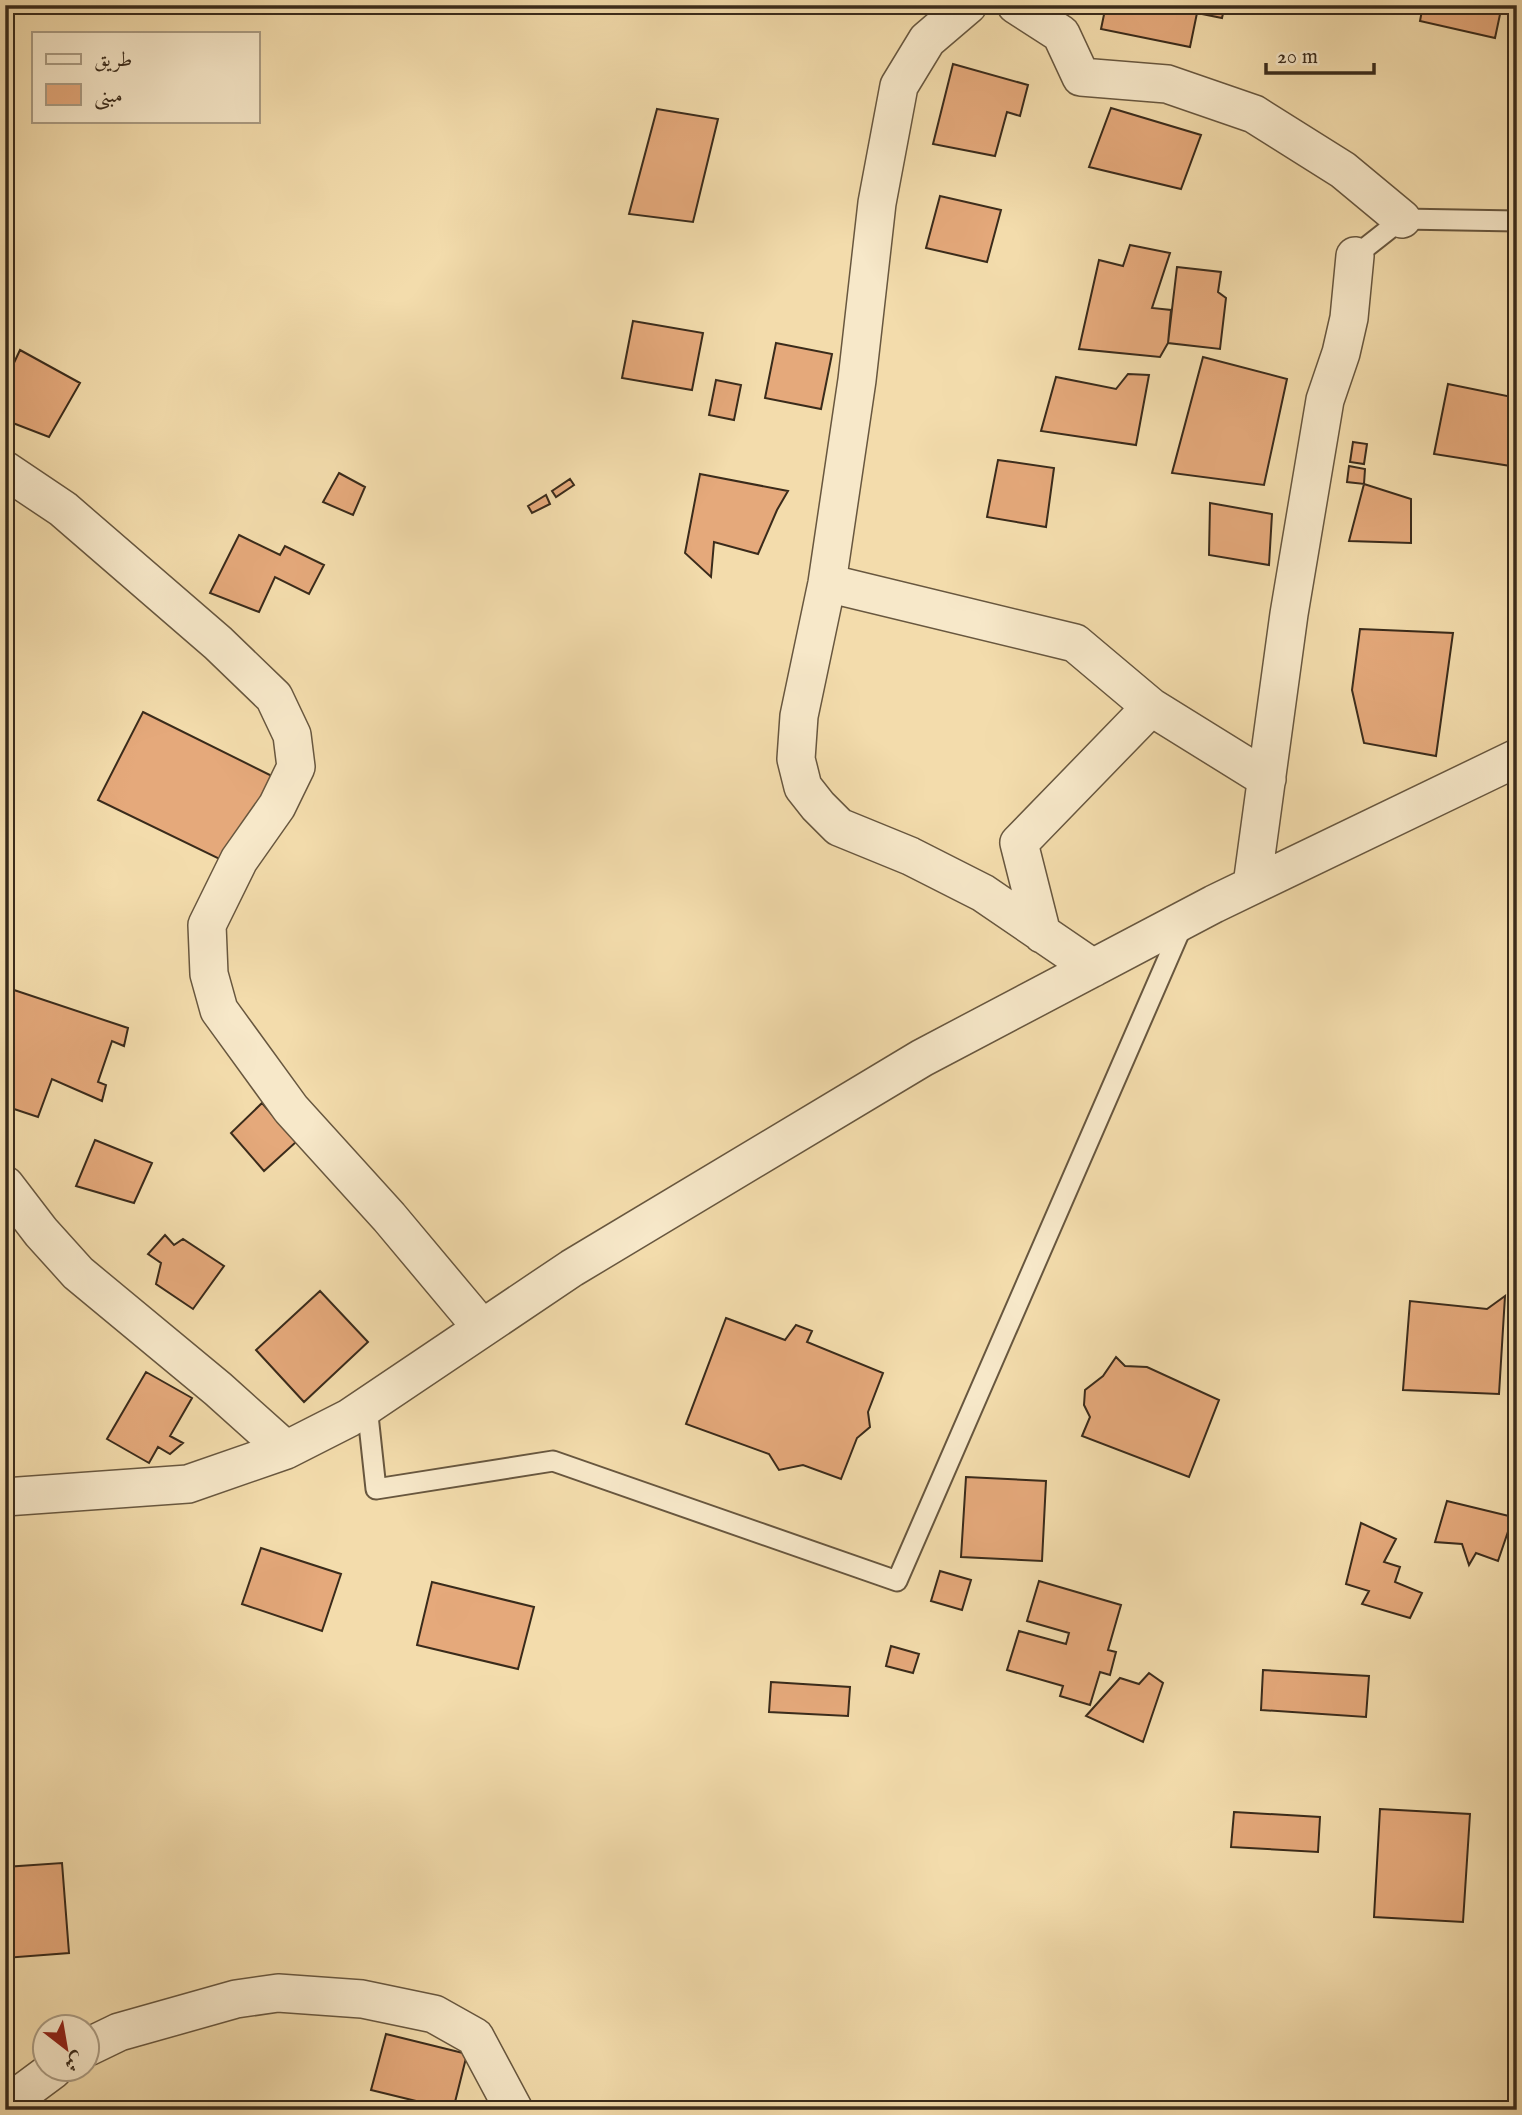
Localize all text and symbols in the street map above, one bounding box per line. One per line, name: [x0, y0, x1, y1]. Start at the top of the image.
legend: [32, 32, 259, 122]
scale bar: [1266, 32, 1375, 76]
text: 20 m: [1277, 44, 1318, 71]
text: طريق: [94, 47, 132, 74]
text: مبنى: [94, 83, 123, 110]
north arrow: [32, 2014, 102, 2084]
text: ش: [59, 2046, 88, 2076]

